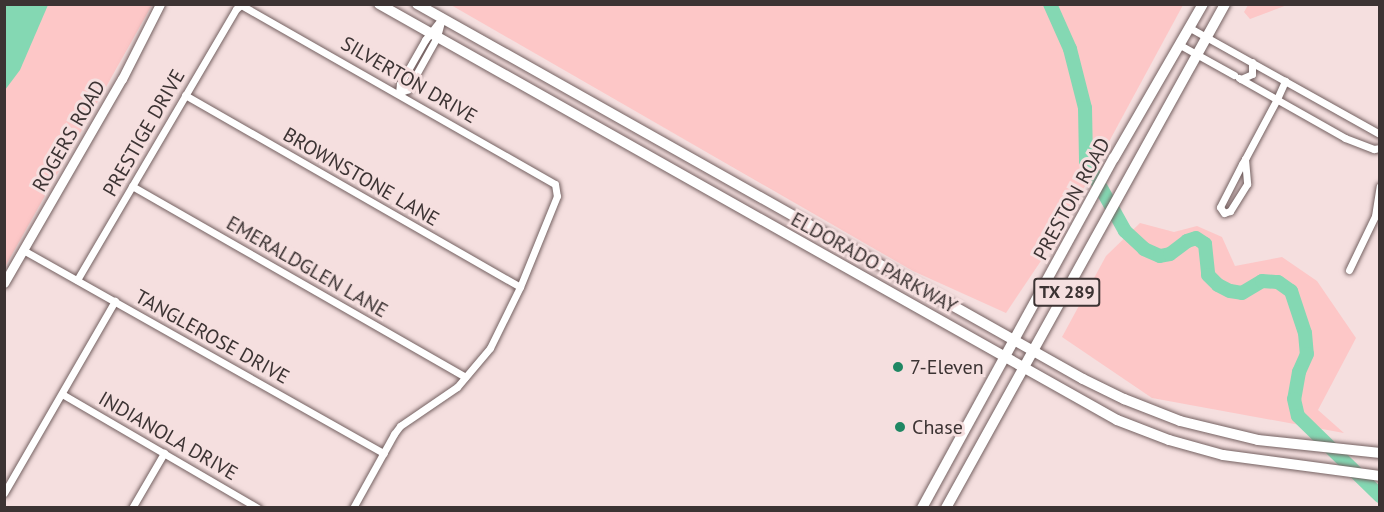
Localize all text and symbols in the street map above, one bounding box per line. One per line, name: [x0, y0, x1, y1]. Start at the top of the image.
street label: SILVERTON DRIVE: [337, 31, 481, 129]
street label: PRESTIGE DRIVE: [98, 65, 190, 201]
street label: ROGERS ROAD: [27, 76, 111, 196]
street label: BROWNSTONE LANE: [279, 123, 443, 231]
street label: PRESTON ROAD: [1029, 134, 1115, 264]
street label: ELDORADO PARKWAY: [787, 207, 961, 319]
street label: EMERALDGLEN LANE: [222, 211, 392, 323]
road number: TX 289: [1032, 277, 1102, 307]
street label: TANGLEROSE DRIVE: [131, 285, 293, 389]
place label: 7-Eleven: [910, 355, 984, 379]
marker: 7-Eleven: [891, 360, 905, 374]
street label: INDIANOLA DRIVE: [94, 386, 242, 486]
place label: Chase: [912, 415, 963, 439]
marker: Chase: [893, 420, 907, 434]

